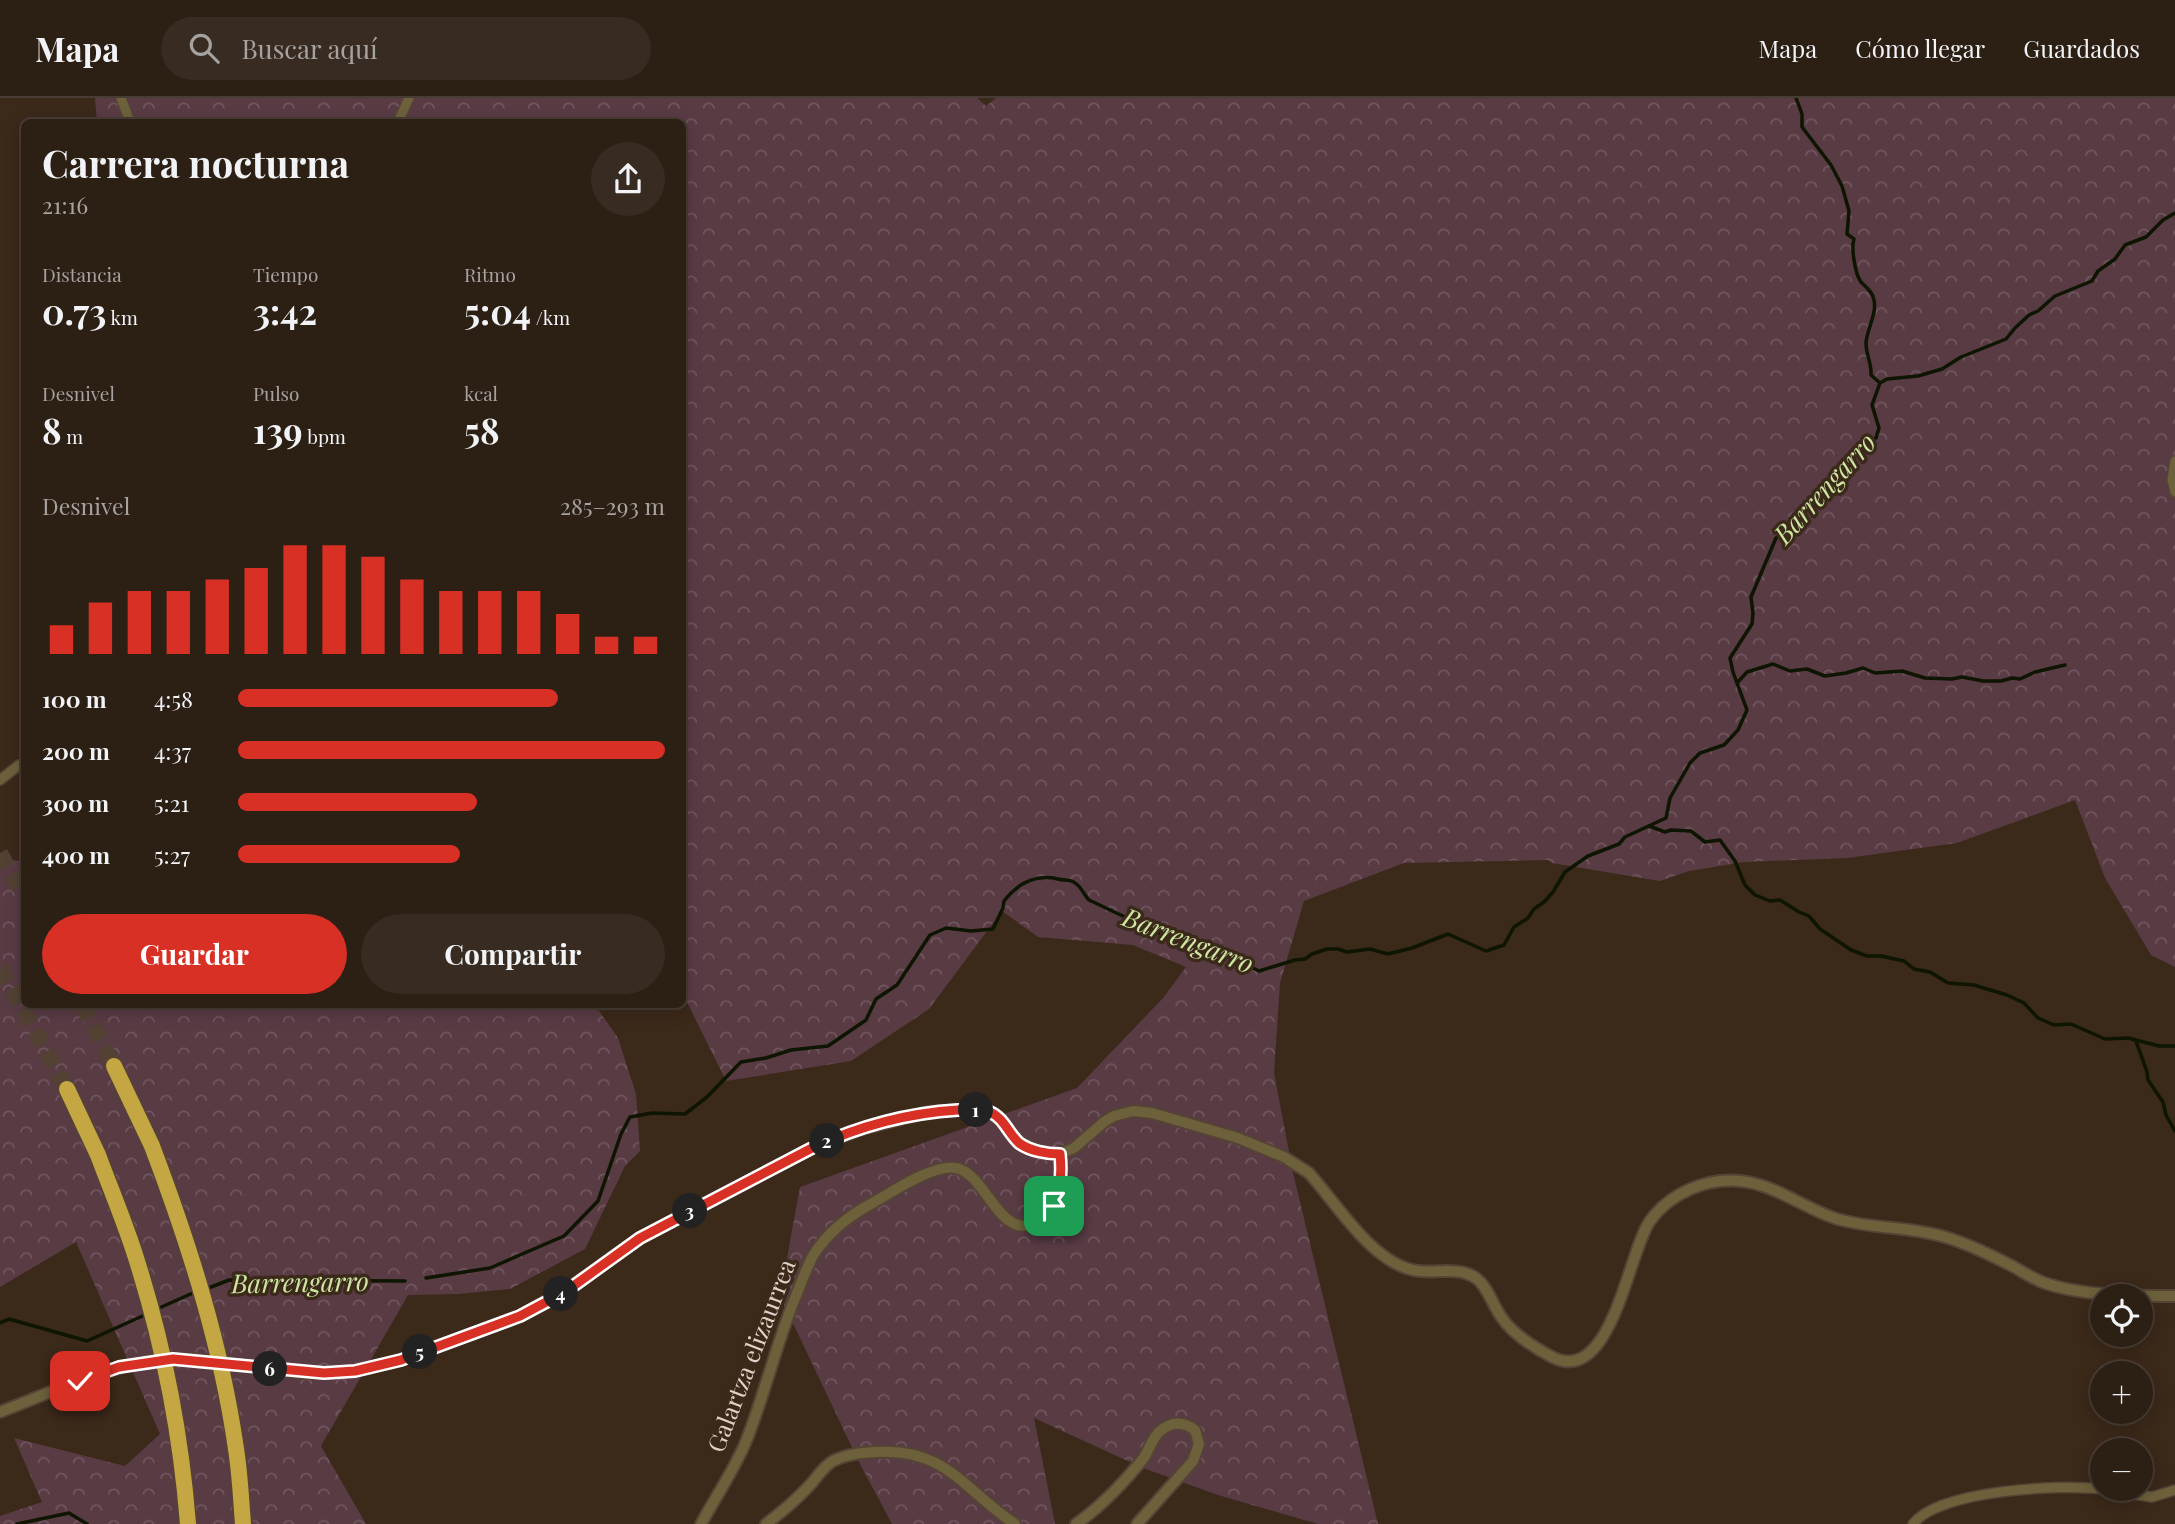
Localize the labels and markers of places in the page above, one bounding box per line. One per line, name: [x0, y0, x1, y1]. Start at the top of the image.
pin: 1: [958, 1093, 993, 1128]
pin: 2: [810, 1124, 844, 1158]
pin: [1024, 1176, 1084, 1236]
pin: 3: [672, 1194, 708, 1228]
pin: 4: [544, 1276, 578, 1312]
pin: 5: [402, 1334, 438, 1370]
pin: [50, 1351, 110, 1411]
pin: 6: [252, 1352, 288, 1386]

